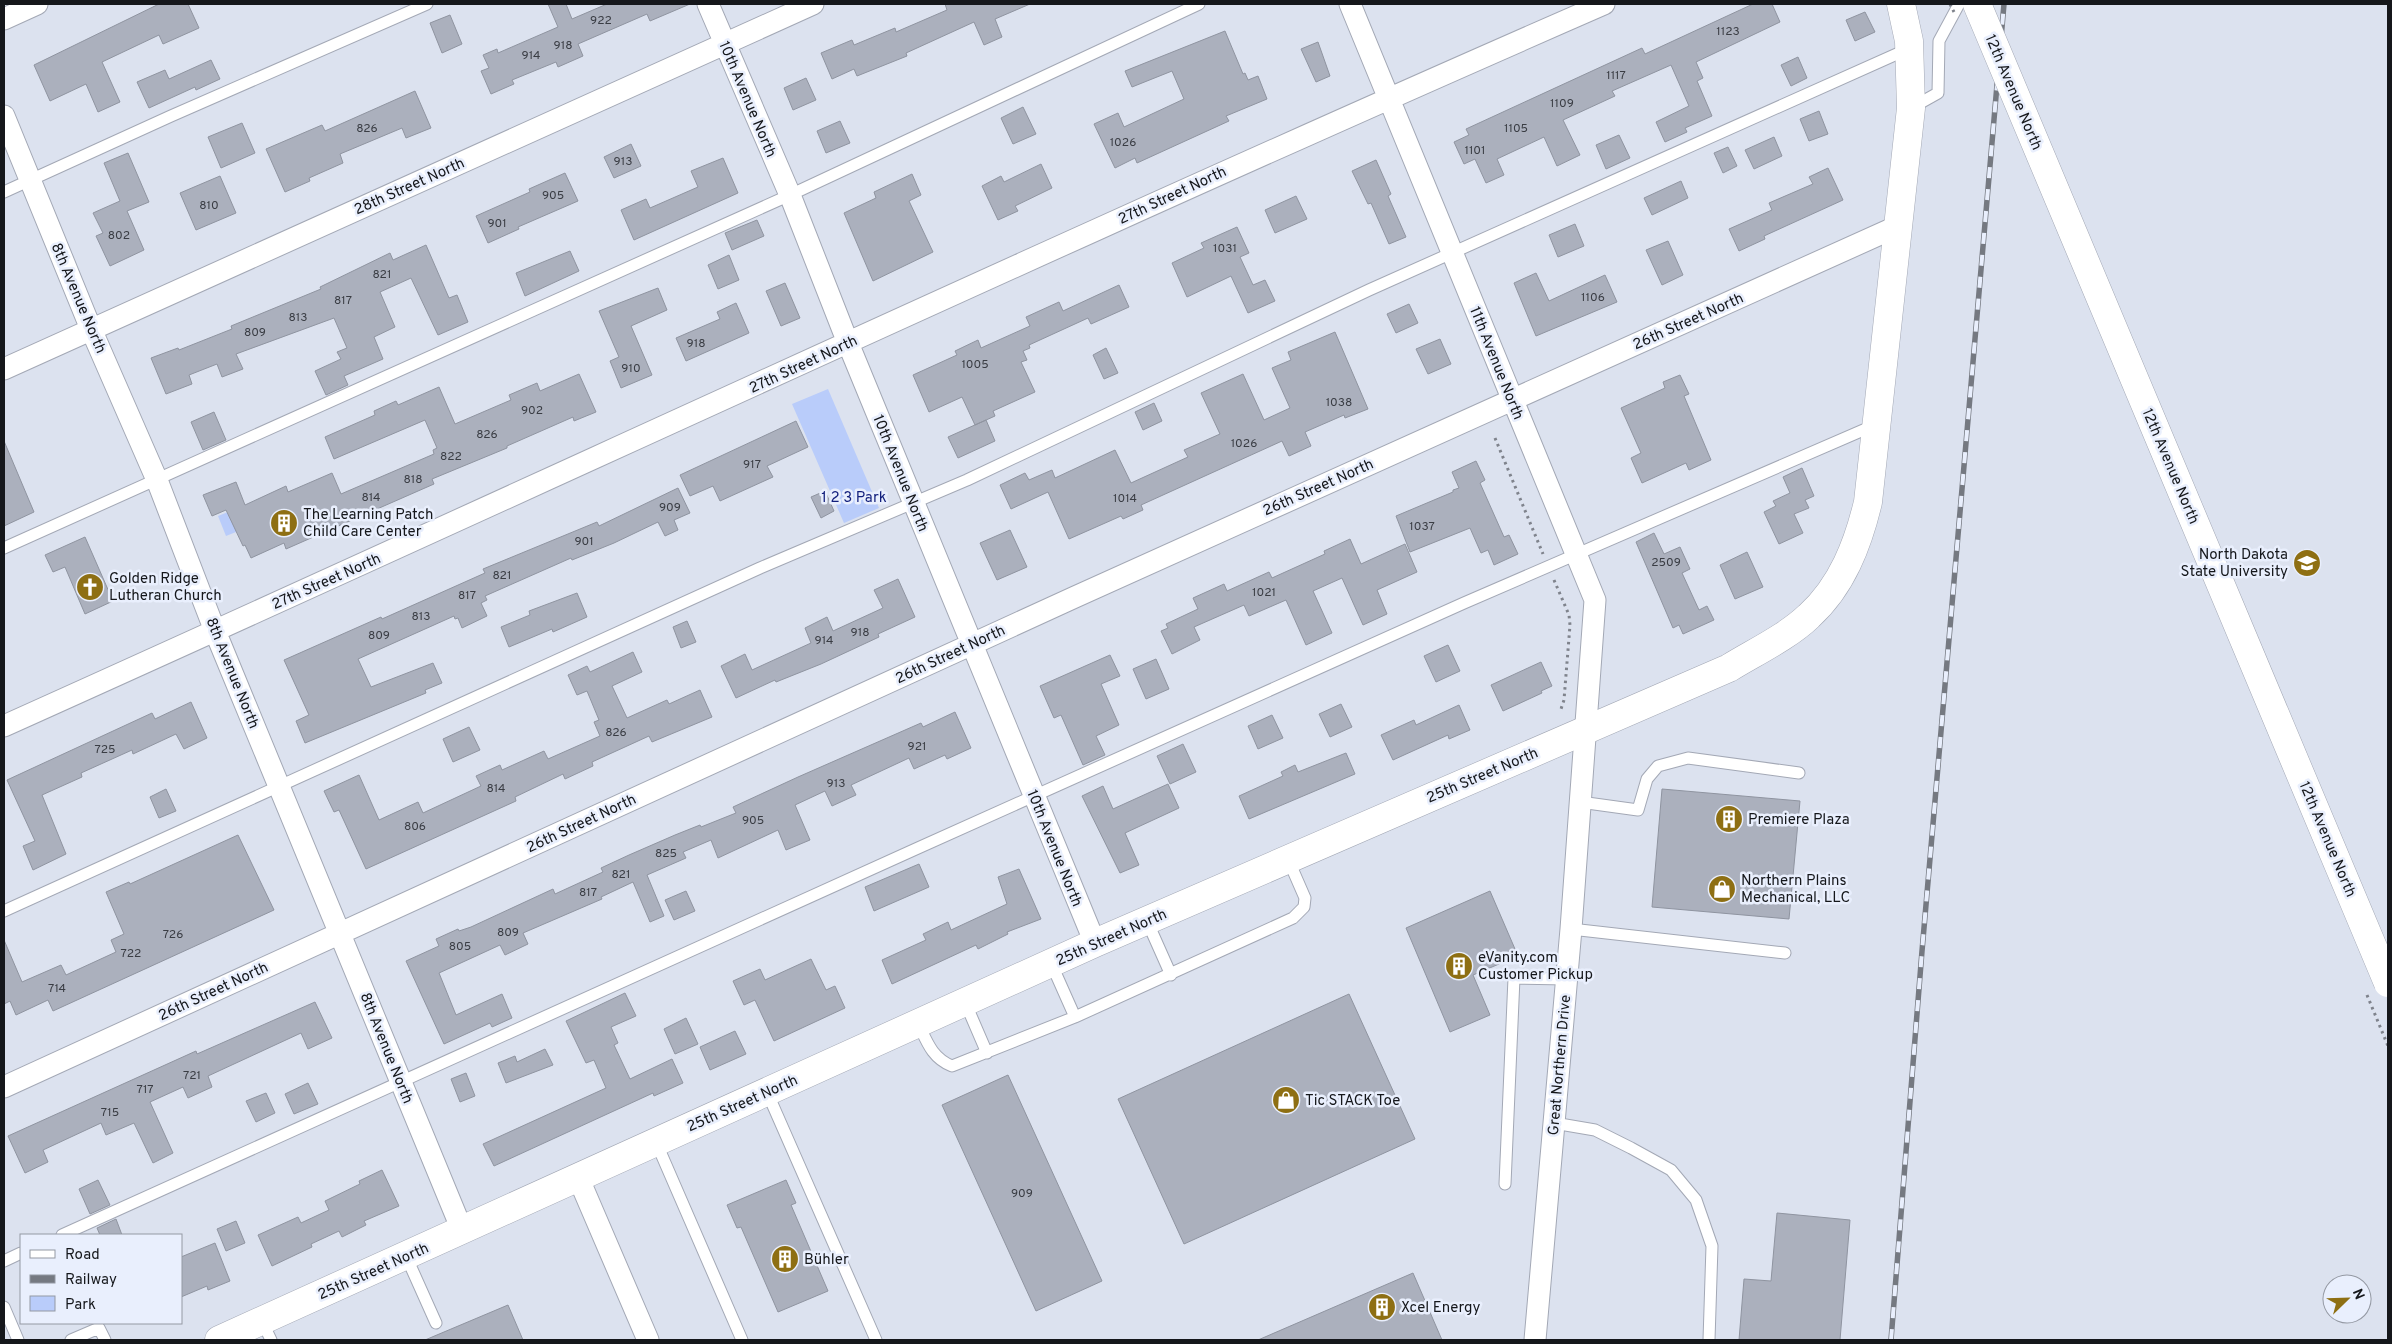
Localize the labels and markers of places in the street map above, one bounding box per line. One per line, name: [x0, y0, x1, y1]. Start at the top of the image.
place label: The Learning Patch Child Care Center: [303, 506, 433, 542]
building icon: The Learning Patch Child Care Center: [269, 508, 299, 538]
place label: North Dakota State University: [2181, 546, 2288, 582]
school or university icon: North Dakota State University: [2292, 548, 2322, 578]
place label: Golden Ridge Lutheran Church: [109, 570, 222, 606]
church icon: Golden Ridge Lutheran Church: [75, 572, 105, 602]
building icon: Premiere Plaza: [1714, 804, 1744, 834]
place label: Premiere Plaza: [1748, 811, 1850, 830]
place label: Northern Plains Mechanical, LLC: [1741, 872, 1850, 908]
shop icon: Northern Plains Mechanical, LLC: [1707, 874, 1737, 904]
place label: eVanity.com Customer Pickup: [1478, 949, 1593, 985]
building icon: eVanity.com Customer Pickup: [1444, 951, 1474, 981]
shop icon: Tic STACK Toe: [1271, 1085, 1301, 1115]
place label: Tic STACK Toe: [1305, 1092, 1400, 1111]
building icon: Bühler: [770, 1244, 800, 1274]
place label: Bühler: [804, 1251, 849, 1270]
building icon: Xcel Energy: [1367, 1292, 1397, 1322]
place label: Xcel Energy: [1401, 1299, 1481, 1318]

